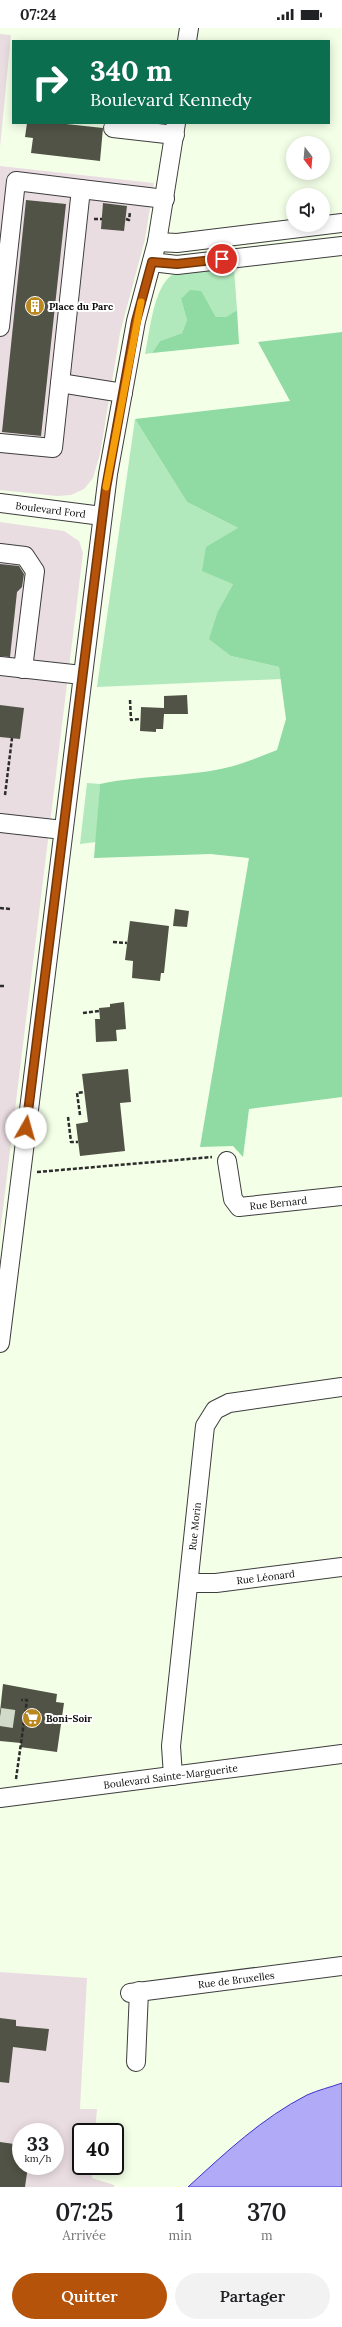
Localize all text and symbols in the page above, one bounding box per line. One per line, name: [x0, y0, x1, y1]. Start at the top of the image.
text: 07:24: [20, 5, 57, 24]
text: 340 m: [90, 53, 172, 89]
icon: right: [24, 56, 76, 108]
text: Boulevard Kennedy: [90, 88, 252, 111]
north arrow: [286, 136, 330, 180]
map controls: [286, 136, 330, 232]
button: sound: [286, 188, 330, 232]
pin: [205, 242, 239, 276]
icon: arrive: [211, 248, 233, 270]
building icon: Place du Parc: [24, 295, 46, 317]
place label: Place du Parc: [49, 300, 114, 313]
street label: Boulevard Ford: [15, 499, 86, 521]
position arrow: [5, 1107, 47, 1149]
street label: Rue Bernard: [249, 1194, 308, 1213]
street label: Rue Morin: [186, 1502, 204, 1551]
street label: Rue Léonard: [236, 1567, 296, 1587]
supermarket icon: Boni-Soir: [21, 1707, 43, 1729]
place label: Boni-Soir: [46, 1712, 92, 1725]
street label: Boulevard Sainte-Marguerite: [103, 1761, 239, 1792]
street label: Rue de Bruxelles: [197, 1969, 276, 1991]
speed limit sign: 40: [72, 2123, 124, 2175]
text: 33: [27, 2131, 49, 2156]
text: km/h: [24, 2152, 52, 2165]
text: 07:25: [55, 2197, 113, 2228]
text: 1: [175, 2197, 185, 2228]
text: 370: [247, 2197, 287, 2228]
text: Arrivée: [63, 2227, 106, 2244]
text: min: [169, 2227, 192, 2244]
text: m: [261, 2227, 273, 2244]
button: Quitter: [12, 2273, 167, 2319]
button: Partager: [175, 2273, 330, 2319]

